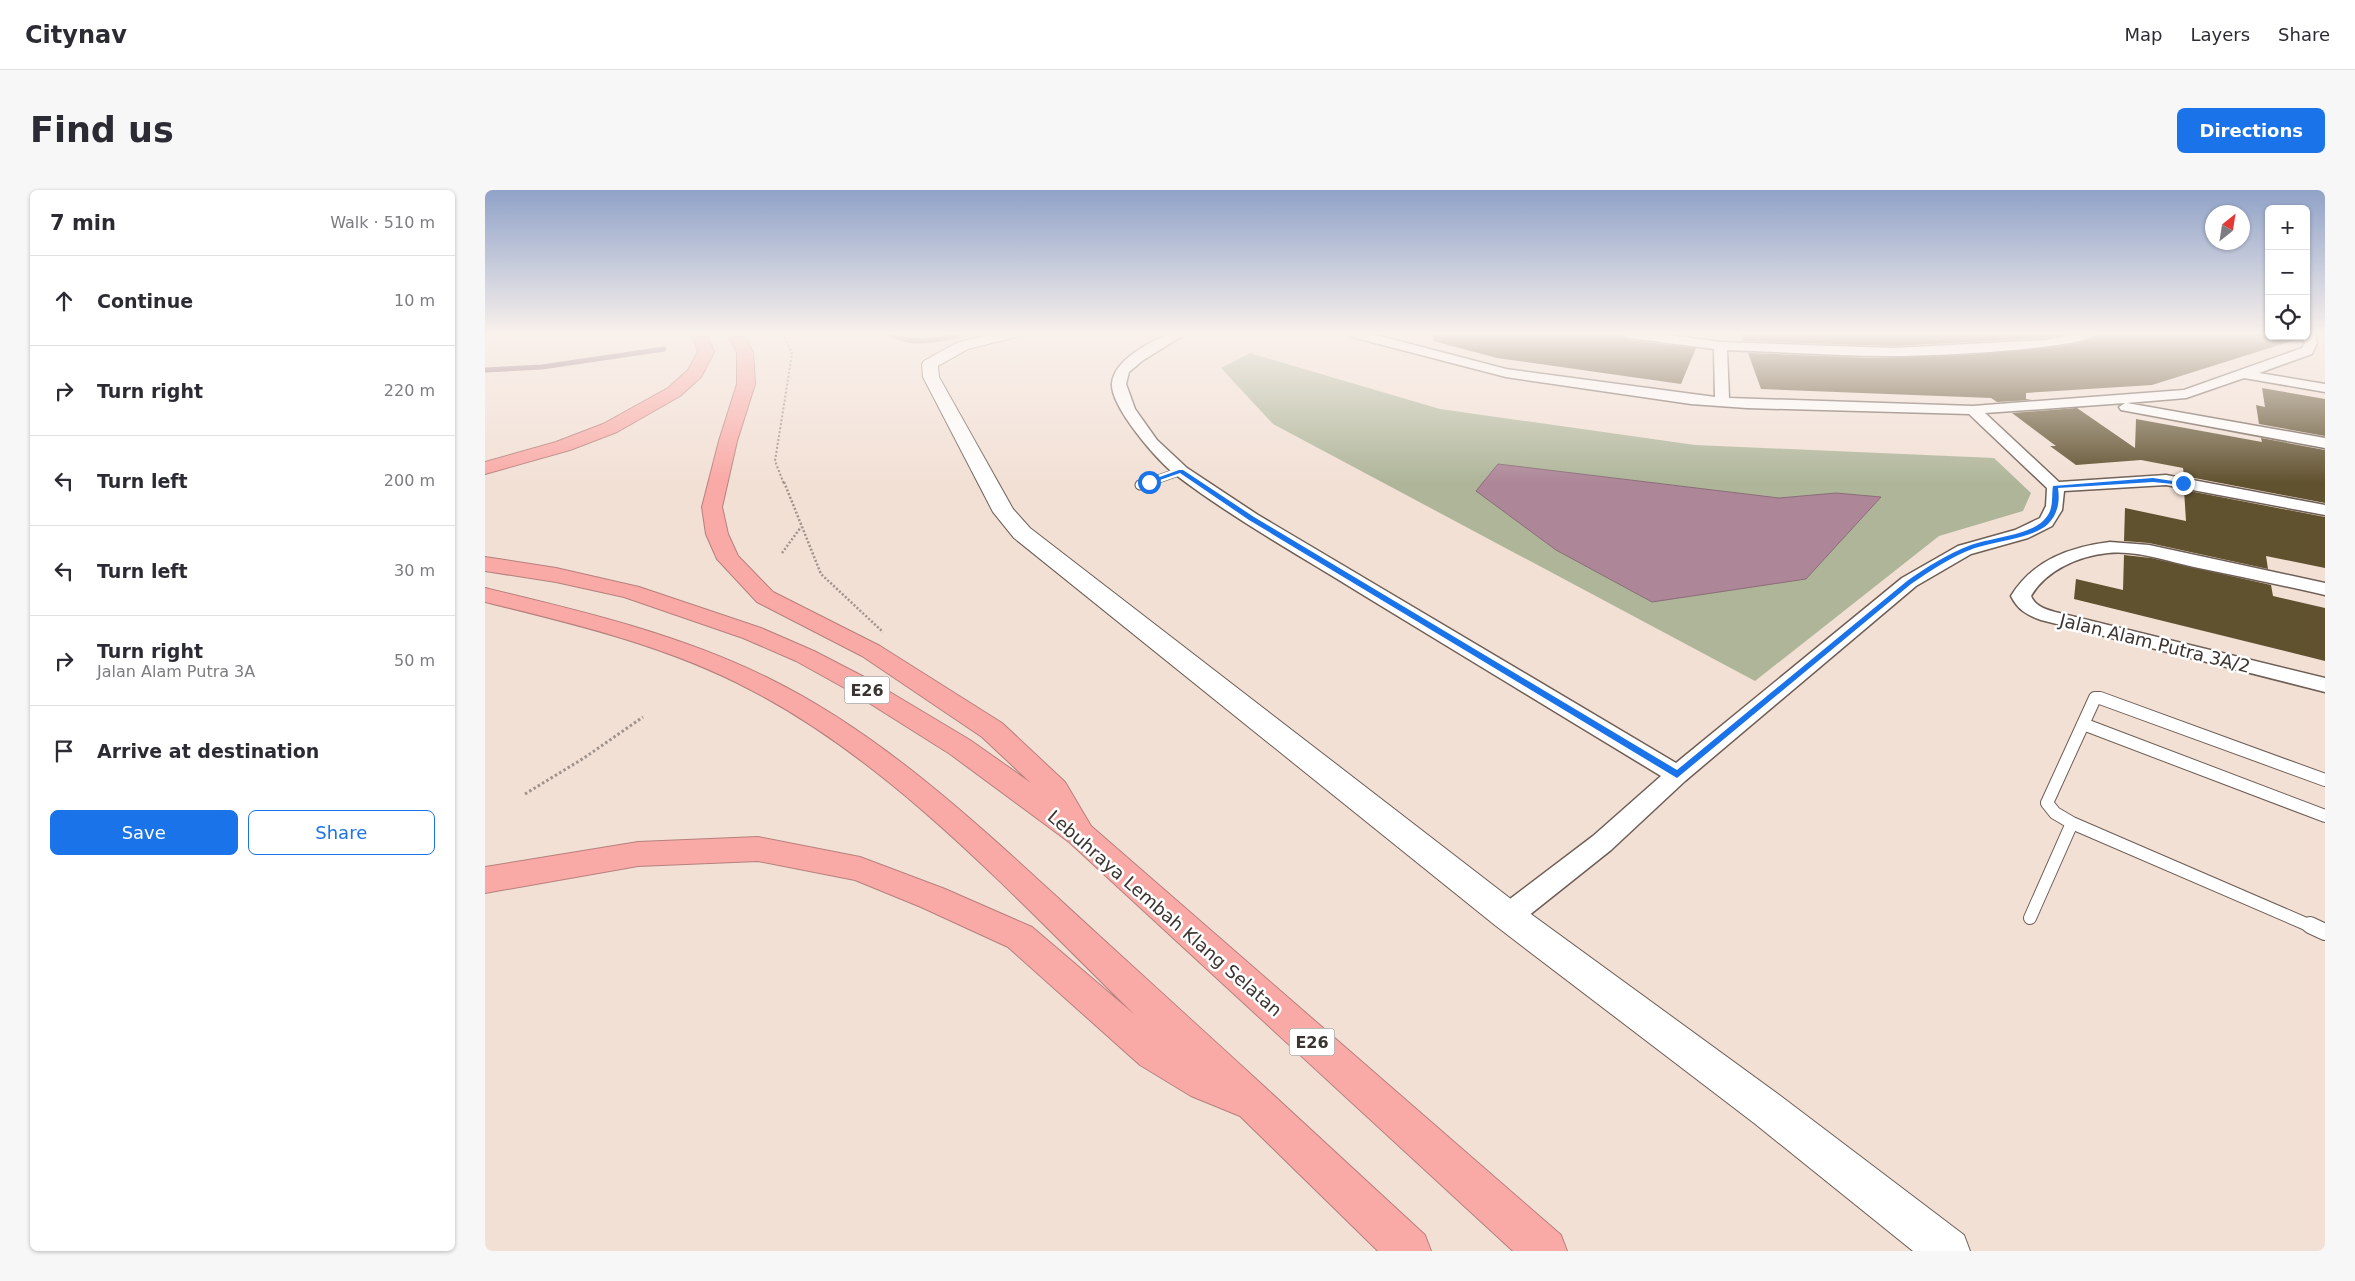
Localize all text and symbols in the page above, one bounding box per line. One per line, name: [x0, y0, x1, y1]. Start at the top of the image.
text: Citynav: [25, 21, 127, 49]
text: Map: [2124, 24, 2162, 45]
text: Layers: [2190, 24, 2250, 45]
text: Share: [2278, 24, 2330, 45]
button: Directions: [2177, 108, 2325, 153]
text: Find us: [30, 110, 174, 150]
north arrow: [2205, 205, 2250, 250]
map controls: [2265, 205, 2310, 340]
button: +: [2265, 205, 2310, 250]
text: 7 min: [50, 211, 116, 235]
text: Walk · 510 m: [330, 213, 435, 232]
button: −: [2265, 250, 2310, 295]
icon: ahead: [50, 287, 78, 315]
text: Continue: [97, 290, 193, 312]
text: 10 m: [394, 291, 435, 310]
button: locate: [2265, 295, 2310, 340]
icon: right: [50, 377, 78, 405]
text: Turn right: [97, 380, 203, 402]
text: 220 m: [384, 381, 435, 400]
icon: left: [50, 467, 78, 495]
text: Turn left: [97, 470, 188, 492]
text: 200 m: [384, 471, 435, 490]
route start: [1138, 471, 1161, 494]
route end: [2172, 472, 2195, 495]
icon: left: [50, 557, 78, 585]
text: Turn left: [97, 560, 188, 582]
text: 30 m: [394, 561, 435, 580]
street label: Jalan Alam Putra 3A/2: [2057, 609, 2252, 677]
text: Turn right: [97, 640, 203, 662]
icon: right: [50, 647, 78, 675]
text: 50 m: [394, 651, 435, 670]
text: Jalan Alam Putra 3A: [97, 662, 255, 681]
road number: E26: [845, 676, 889, 704]
icon: arrive: [50, 737, 78, 765]
text: Arrive at destination: [97, 740, 319, 762]
street label: Lebuhraya Lembah Klang Selatan: [1044, 806, 1286, 1020]
button: Save: [50, 810, 238, 855]
button: Share: [248, 810, 435, 855]
road number: E26: [1289, 1029, 1335, 1056]

